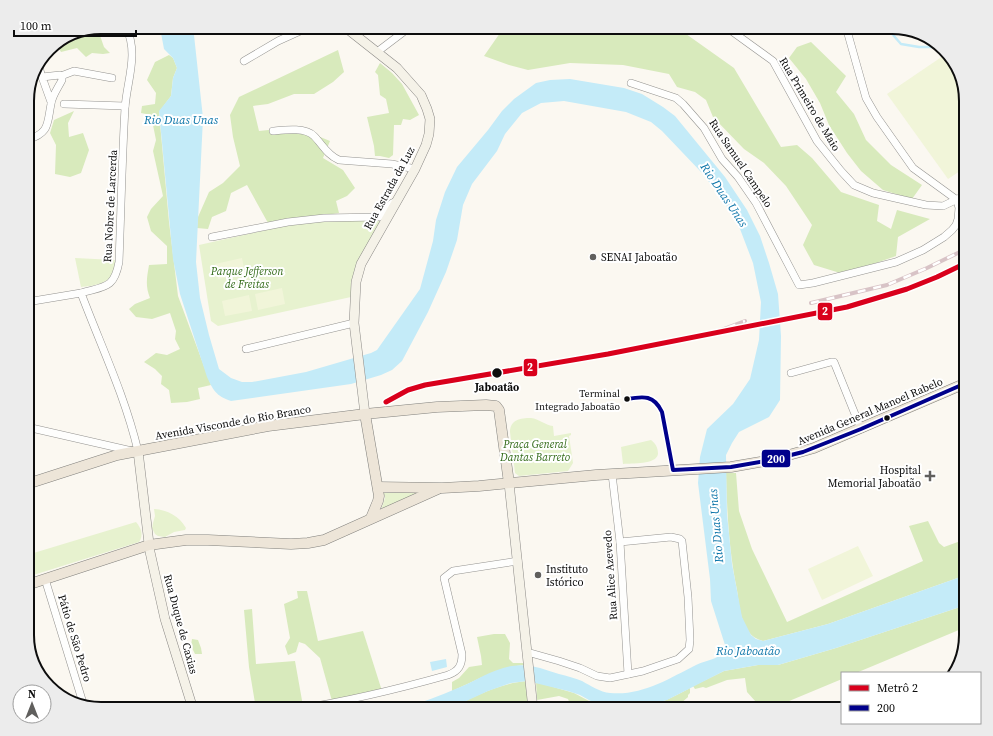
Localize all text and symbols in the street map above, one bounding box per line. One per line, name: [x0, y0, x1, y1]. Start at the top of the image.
scale bar: [14, 12, 136, 38]
text: 100 m: [20, 18, 52, 34]
street label: Rua Primeiro de Maio: [776, 55, 844, 154]
water label: Rio Duas Unas: [143, 112, 219, 128]
street label: Rua Samuel Campelo: [705, 116, 776, 210]
street label: Rua Estrada da Luz: [360, 144, 419, 233]
street label: Rua Nobre de Larcerda: [100, 149, 121, 263]
water label: Rio Duas Unas: [696, 159, 752, 231]
place label: SENAI Jaboatão: [601, 250, 677, 265]
marker: SENAI Jaboatão: [588, 252, 598, 262]
park label: Parque Jefferson de Freitas: [210, 264, 284, 292]
line badge: 2: [817, 302, 833, 321]
text: 2: [822, 304, 828, 319]
line badge: 2: [523, 358, 538, 377]
text: 2: [527, 360, 533, 375]
marker: Jaboatão: [490, 366, 504, 380]
street label: Avenida General Manoel Rabelo: [795, 374, 945, 449]
place label: Jaboatão: [474, 380, 519, 395]
place label: Terminal Integrado Jaboatão: [535, 387, 621, 413]
marker: Terminal Integrado Jaboatão: [622, 394, 632, 404]
street label: Avenida Visconde do Rio Branco: [154, 401, 312, 444]
unlabelled marker: [882, 413, 892, 423]
park label: Praça General Dantas Barreto: [499, 437, 571, 465]
line badge: 200: [761, 449, 791, 468]
text: 200: [767, 452, 785, 467]
place label: Hospital Memorial Jaboatão: [828, 463, 921, 491]
marker: Hospital Memorial Jaboatão: [924, 470, 936, 482]
water label: Rio Duas Unas: [705, 488, 727, 565]
street label: Rua Alice Azevedo: [600, 530, 621, 620]
place label: Instituto Istórico: [546, 562, 588, 590]
marker: Instituto Istórico: [533, 570, 543, 580]
street label: Rua Duque de Caxias: [160, 573, 201, 676]
street label: Pátio de São Pedro: [54, 593, 95, 684]
water label: Rio Jaboatão: [715, 643, 780, 659]
legend: [841, 672, 981, 724]
text: Metrô 2: [877, 680, 918, 696]
north arrow: [12, 684, 52, 724]
text: N: [28, 687, 36, 702]
text: 200: [877, 700, 895, 716]

